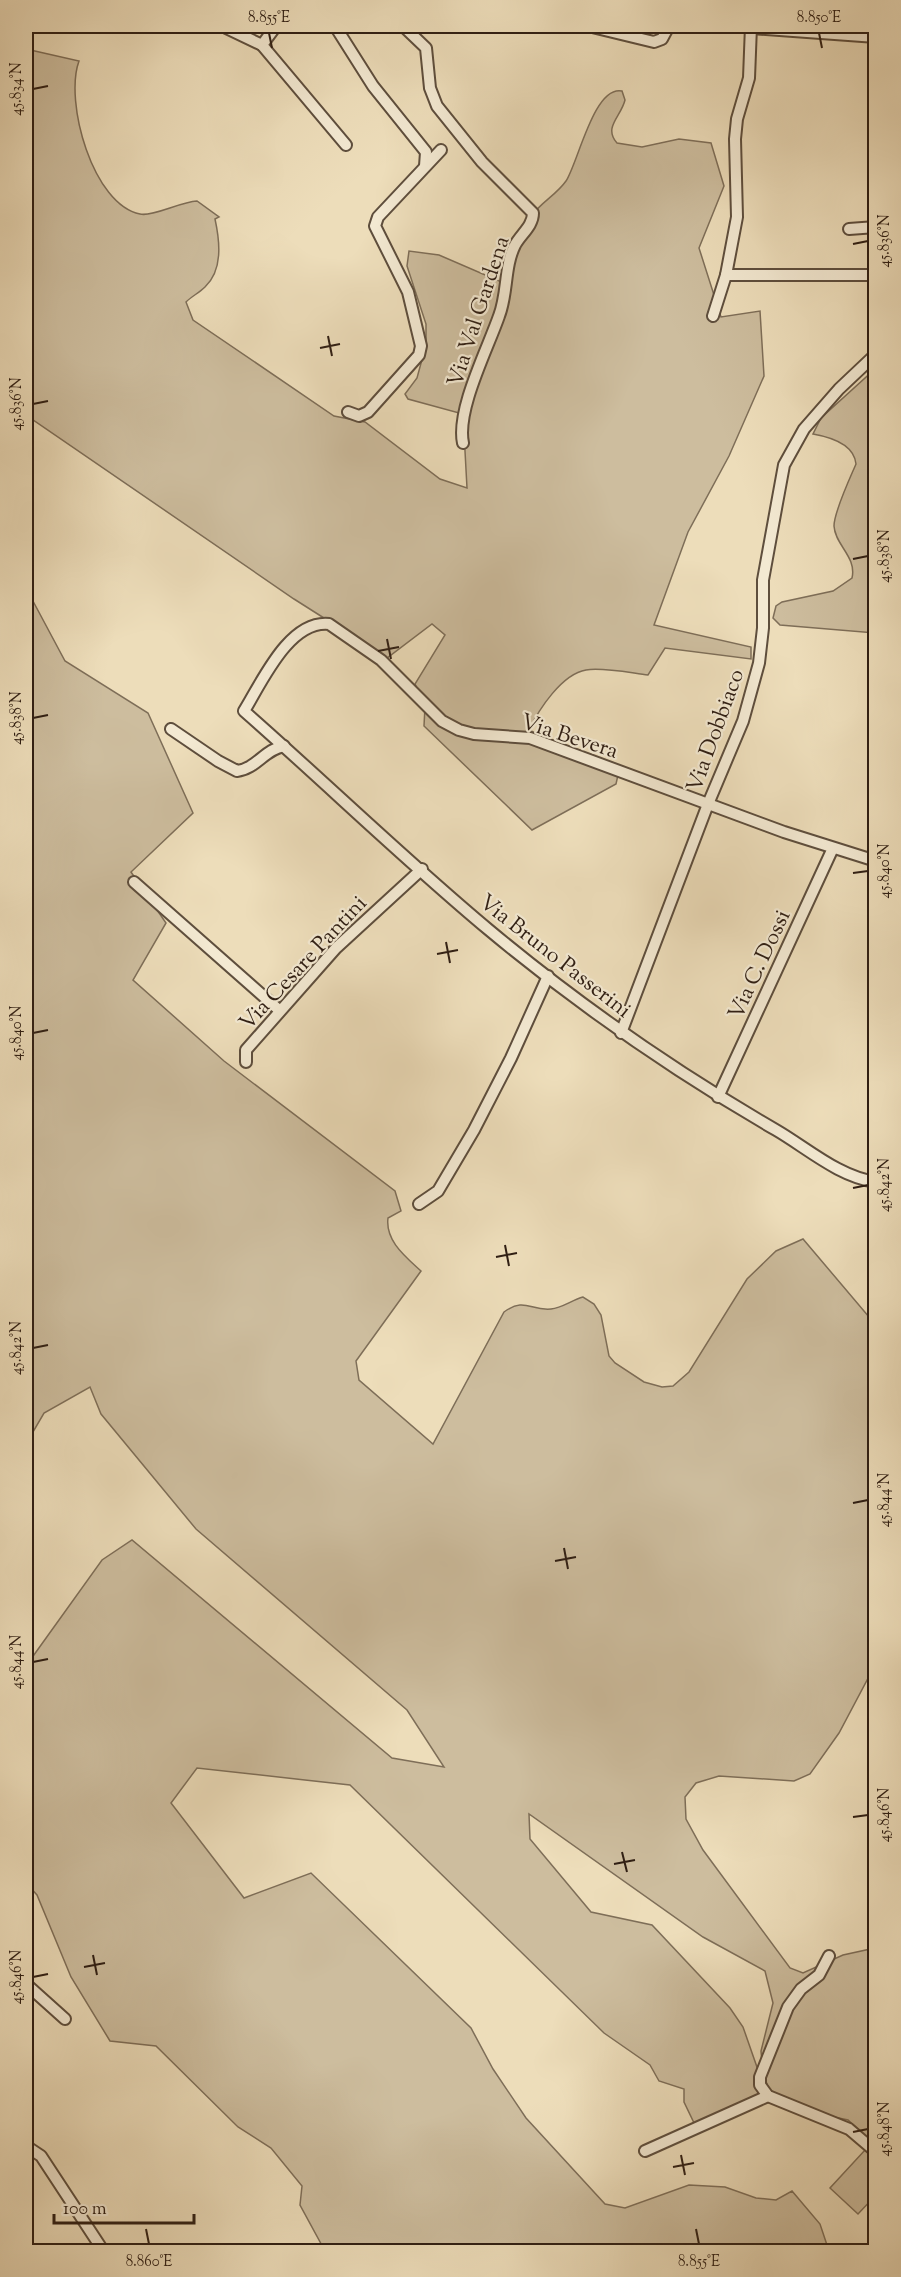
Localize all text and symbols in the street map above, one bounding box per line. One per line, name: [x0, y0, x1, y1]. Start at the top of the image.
text: 8.855°E: [248, 8, 290, 29]
text: 8.850°E: [797, 8, 841, 29]
text: 45.834°N: [7, 62, 28, 116]
text: 45.836°N: [875, 214, 896, 268]
street label: Via Val Gardena: [440, 232, 519, 391]
text: 45.836°N: [7, 377, 28, 431]
text: 45.838°N: [875, 529, 896, 583]
street label: Via Dobbiaco: [680, 665, 754, 797]
text: 45.838°N: [7, 691, 28, 745]
street label: Via Bevera: [516, 707, 622, 769]
text: 45.840°N: [875, 844, 896, 898]
street label: Via Bruno Passerini: [471, 888, 637, 1027]
street label: Via Cesare Pantini: [233, 889, 375, 1039]
street label: Via C. Dossi: [721, 905, 800, 1025]
text: 45.840°N: [7, 1006, 28, 1060]
text: 45.842°N: [875, 1158, 896, 1212]
text: 45.842°N: [7, 1321, 28, 1375]
text: 45.844°N: [875, 1473, 896, 1527]
text: 45.844°N: [7, 1635, 28, 1689]
text: 45.846°N: [875, 1788, 896, 1842]
text: 45.846°N: [7, 1950, 28, 2004]
text: 45.848°N: [875, 2102, 896, 2156]
scale bar: [54, 2187, 194, 2225]
text: 100 m: [63, 2197, 107, 2223]
text: 8.860°E: [126, 2252, 172, 2273]
text: 8.855°E: [678, 2252, 720, 2273]

